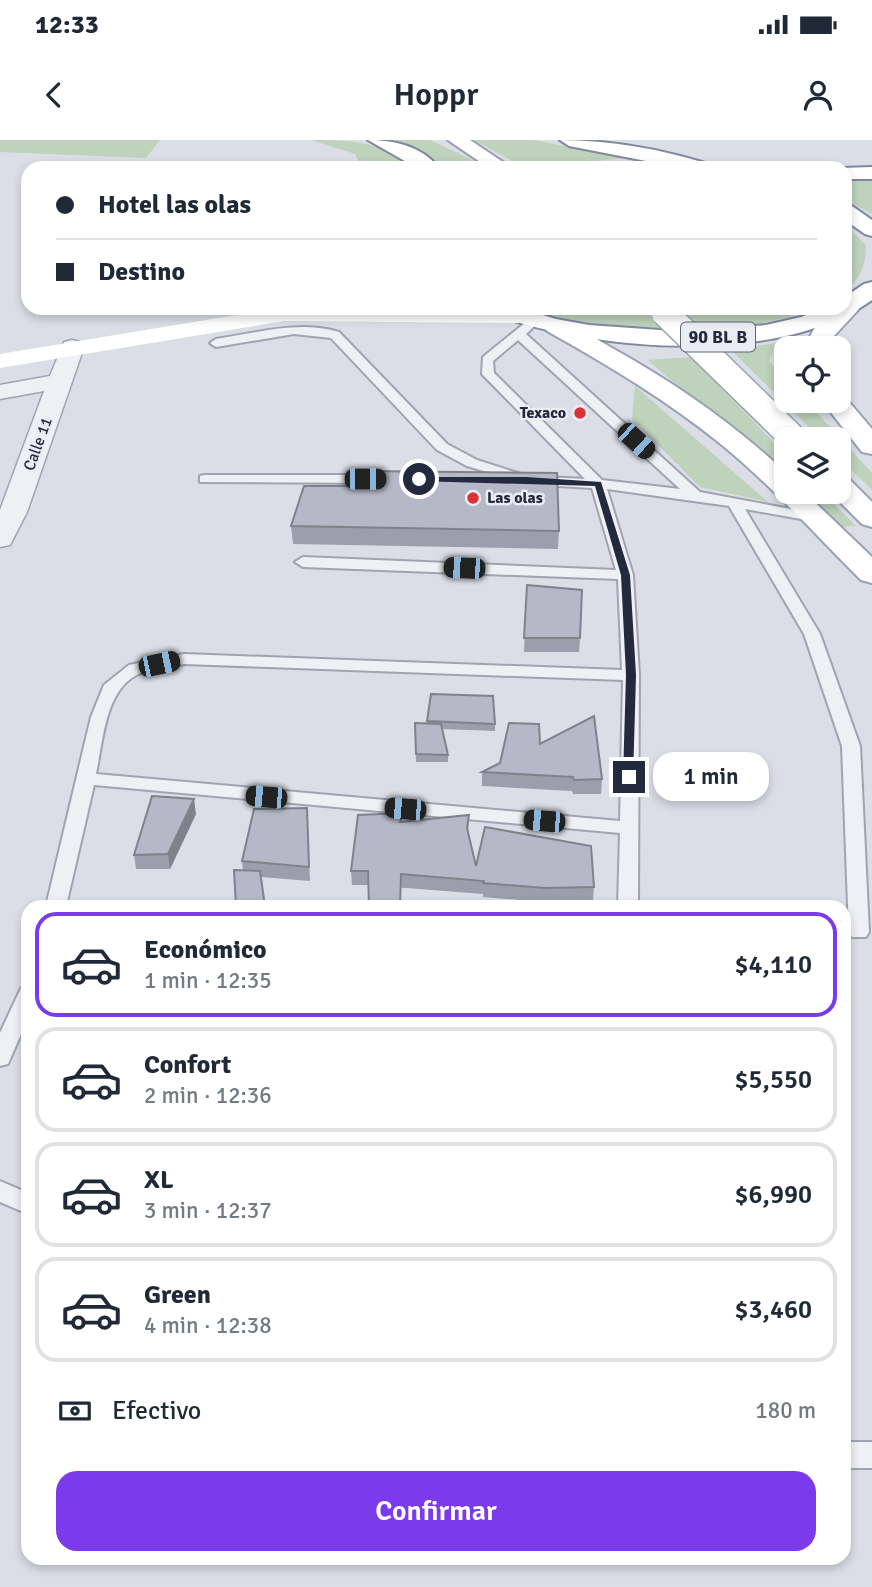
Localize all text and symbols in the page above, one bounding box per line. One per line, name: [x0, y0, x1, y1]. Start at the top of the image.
text: 12:33: [35, 9, 99, 41]
text: Hoppr: [394, 75, 478, 114]
icon: back: [35, 76, 73, 114]
icon: person: [799, 76, 837, 114]
text: Hotel las olas: [98, 189, 251, 221]
text: Destino: [98, 256, 185, 288]
road number: 90 BL B: [681, 322, 755, 352]
map controls: [774, 336, 851, 504]
button: locate: [774, 336, 851, 413]
place label: Texaco: [520, 403, 566, 423]
marker: Texaco: [572, 405, 588, 421]
street label: Calle 11: [19, 414, 57, 474]
car: [614, 419, 659, 463]
button: layers: [774, 427, 851, 504]
route start: [403, 463, 435, 495]
car: [345, 469, 387, 490]
place label: Las olas: [487, 488, 543, 508]
marker: Las olas: [465, 490, 481, 506]
car: [443, 557, 486, 579]
car: [137, 649, 182, 679]
callout: 1 min: [654, 752, 769, 802]
route end: [613, 761, 645, 793]
text: 1 min: [683, 762, 739, 791]
car: [245, 785, 288, 809]
car: [384, 797, 427, 821]
car: [523, 809, 566, 833]
icon: car: [60, 933, 123, 996]
text: Económico: [144, 934, 267, 966]
text: $4,110: [734, 949, 812, 981]
text: 1 min · 12:35: [144, 966, 272, 995]
icon: car: [60, 1048, 123, 1111]
text: Confort: [144, 1049, 231, 1081]
text: $5,550: [734, 1064, 812, 1096]
text: 2 min · 12:36: [144, 1081, 272, 1110]
icon: car: [60, 1163, 123, 1226]
text: XL: [144, 1164, 174, 1196]
text: $6,990: [734, 1179, 812, 1211]
text: 3 min · 12:37: [144, 1196, 272, 1225]
icon: car: [60, 1278, 123, 1341]
text: Green: [144, 1279, 211, 1311]
text: $3,460: [734, 1294, 812, 1326]
text: 4 min · 12:38: [144, 1311, 272, 1340]
icon: cash: [56, 1392, 94, 1430]
text: Efectivo: [112, 1395, 201, 1427]
text: 180 m: [755, 1396, 816, 1425]
button: Confirmar: [56, 1471, 816, 1551]

